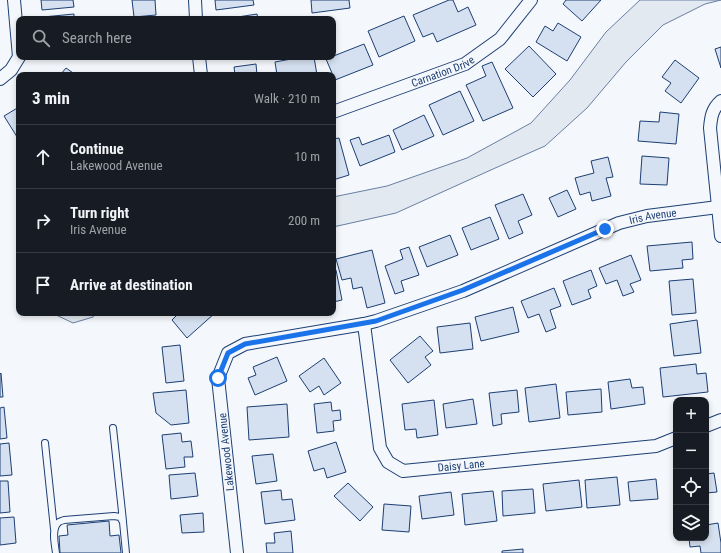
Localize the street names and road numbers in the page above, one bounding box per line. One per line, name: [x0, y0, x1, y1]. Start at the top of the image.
street label: Carnation Drive: [410, 53, 477, 90]
street label: Iris Avenue: [628, 206, 677, 227]
street label: Lakewood Avenue: [216, 412, 237, 492]
street label: Daisy Lane: [437, 457, 485, 475]

